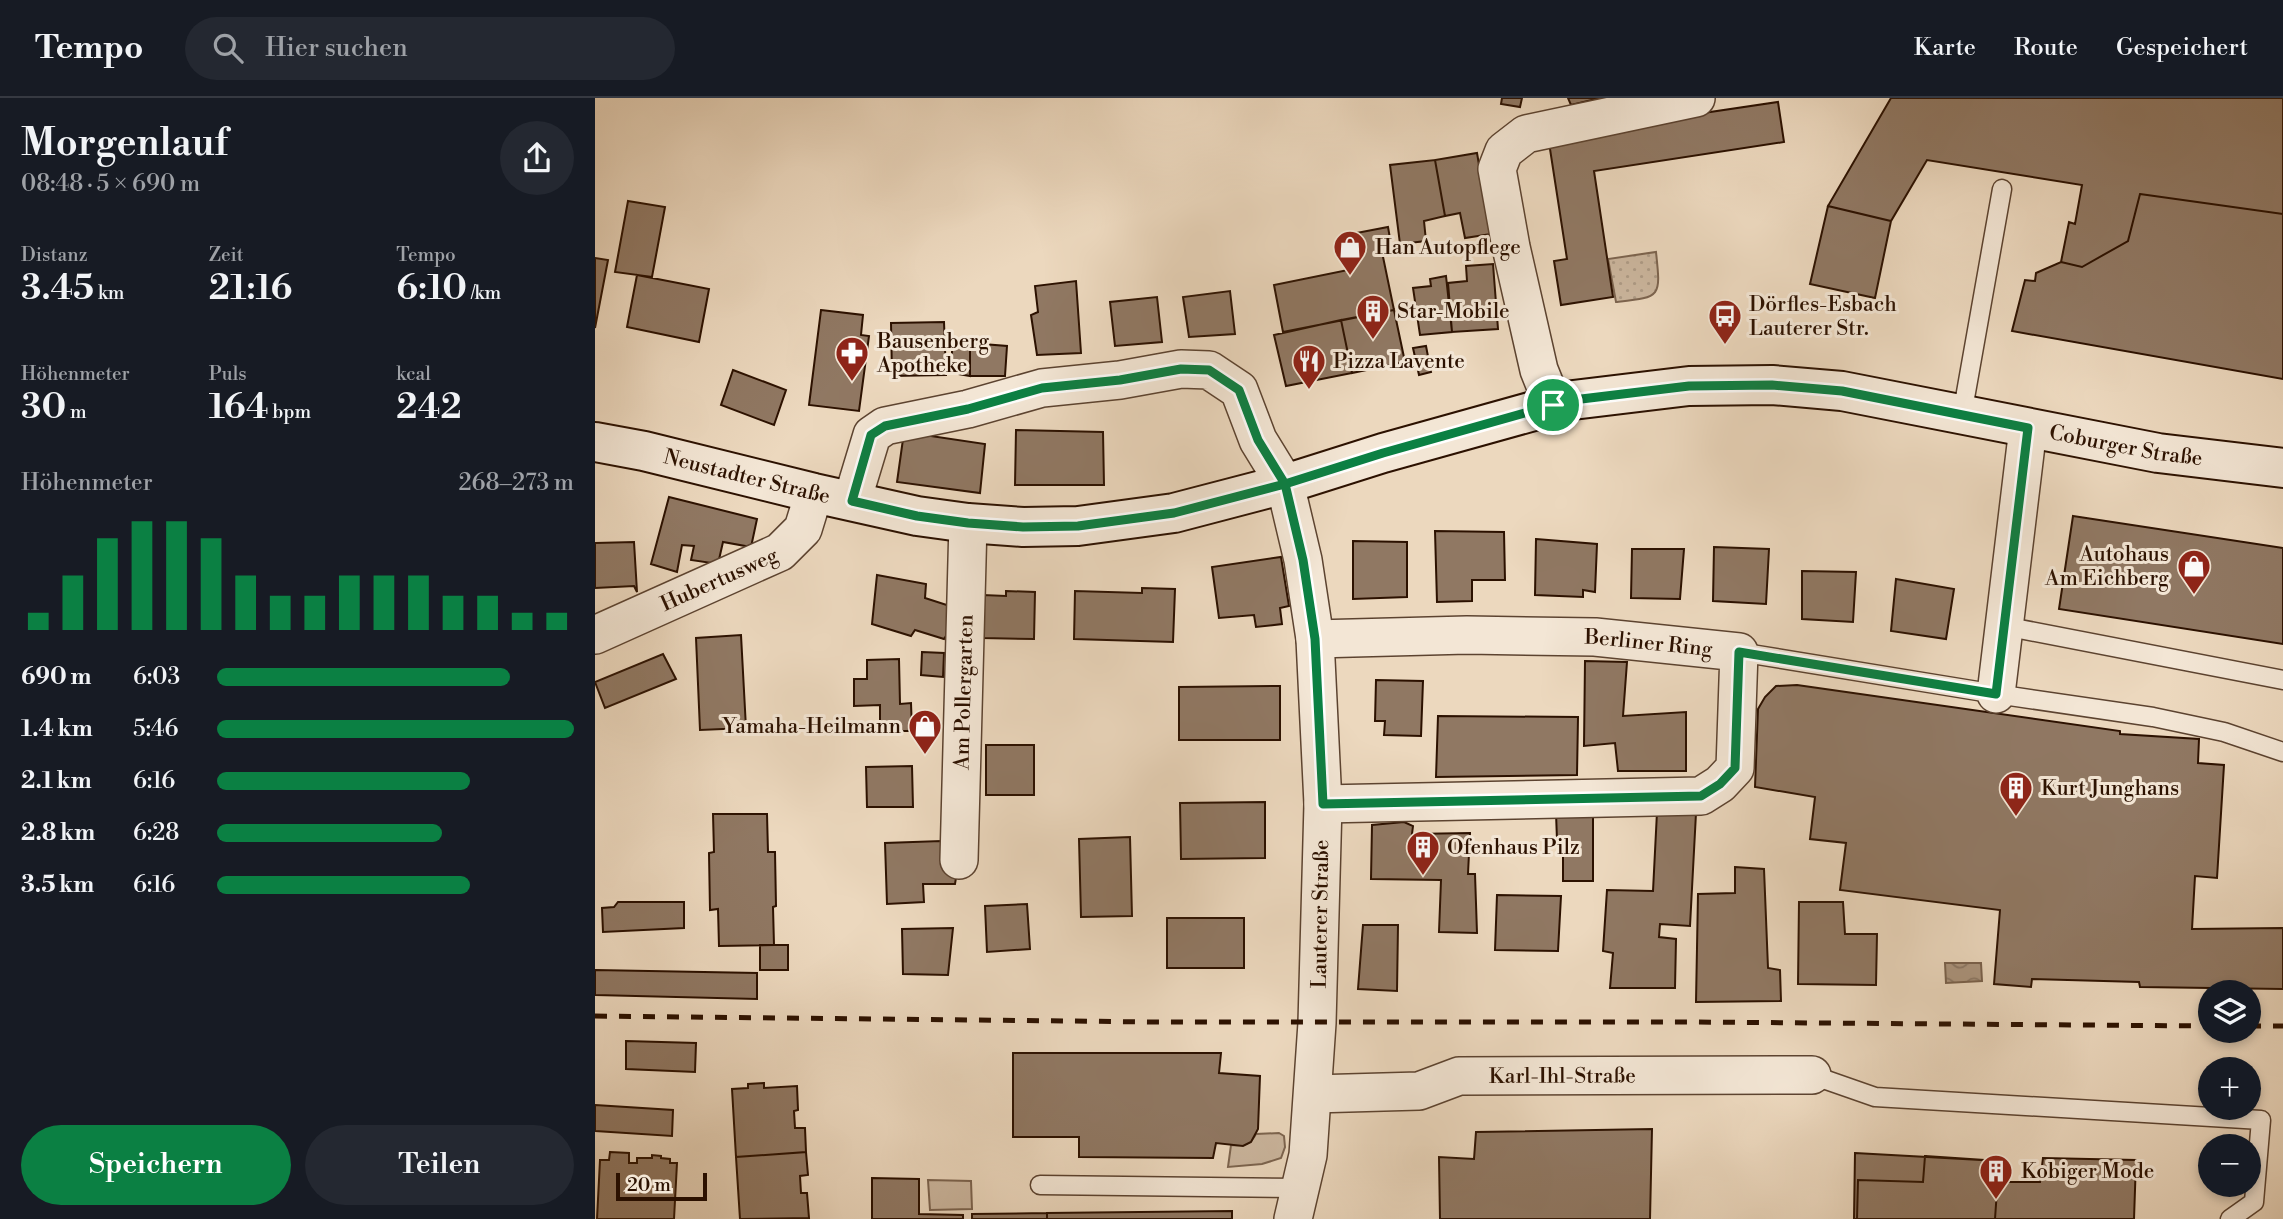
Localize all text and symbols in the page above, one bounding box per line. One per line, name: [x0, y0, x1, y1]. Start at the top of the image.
search box: [185, 17, 675, 80]
text: Tempo: [35, 28, 143, 69]
icon: search: [209, 29, 247, 67]
text: Hier suchen: [265, 32, 408, 64]
text: Karte: [1914, 33, 1976, 63]
text: Route: [2014, 33, 2078, 63]
text: Gespeichert: [2116, 33, 2248, 63]
text: Morgenlauf: [21, 120, 228, 167]
button: share: [500, 121, 574, 195]
text: 08:48 · 5 × 690 m: [21, 170, 200, 198]
shop icon: Han Autopflege: [1331, 228, 1369, 277]
place label: Han Autopflege: [1375, 235, 1521, 261]
text: Distanz: [21, 243, 88, 267]
text: Zeit: [209, 243, 243, 267]
text: Tempo: [396, 243, 456, 267]
text: 3.45: [21, 267, 94, 310]
text: 21:16: [209, 267, 292, 310]
text: 6:10: [396, 267, 467, 310]
text: km: [94, 281, 124, 305]
text: /km: [467, 281, 501, 305]
building icon: Star-Mobile: [1354, 292, 1392, 341]
place label: Dörfles-Esbach Lauterer Str.: [1749, 292, 1897, 342]
bus stop icon: Dörfles-Esbach Lauterer Str.: [1706, 297, 1744, 346]
place label: Star-Mobile: [1397, 299, 1510, 325]
place label: Bausenberg Apotheke: [876, 329, 989, 379]
pharmacy icon: Bausenberg Apotheke: [833, 334, 871, 383]
restaurant icon: Pizza Lavente: [1290, 342, 1328, 391]
place label: Pizza Lavente: [1333, 349, 1465, 375]
text: Höhenmeter: [21, 362, 130, 386]
text: Puls: [209, 362, 247, 386]
text: kcal: [396, 362, 431, 386]
pin: [1523, 375, 1583, 435]
text: 30: [21, 386, 66, 429]
text: 164: [209, 386, 269, 429]
text: 242: [396, 386, 462, 429]
icon: arrive: [1534, 386, 1572, 424]
text: m: [66, 400, 87, 424]
text: bpm: [269, 400, 311, 424]
street label: Coburger Straße: [2047, 420, 2204, 472]
street label: Neustadter Straße: [661, 444, 833, 510]
text: Höhenmeter: [21, 469, 153, 497]
text: 268–273 m: [458, 469, 574, 497]
place label: Autohaus Am Eichberg: [2044, 542, 2169, 592]
street label: Hubertusweg: [657, 543, 782, 618]
shop icon: Autohaus Am Eichberg: [2175, 547, 2213, 596]
street label: Am Pollergarten: [949, 614, 980, 771]
street label: Berliner Ring: [1583, 625, 1714, 663]
text: 690 m: [21, 663, 91, 691]
text: 6:03: [133, 663, 180, 691]
shop icon: Yamaha-Heilmann: [906, 707, 944, 756]
place label: Yamaha-Heilmann: [722, 714, 901, 740]
text: 1.4 km: [21, 715, 93, 743]
text: 5:46: [133, 715, 179, 743]
text: 2.1 km: [21, 767, 92, 795]
text: 6:16: [133, 767, 175, 795]
building icon: Kurt Junghans: [1997, 769, 2035, 818]
place label: Kurt Junghans: [2041, 776, 2179, 802]
text: 2.8 km: [21, 819, 95, 847]
text: 6:28: [133, 819, 179, 847]
building icon: Ofenhaus Pilz: [1404, 828, 1442, 877]
place label: Ofenhaus Pilz: [1447, 835, 1580, 861]
street label: Lauterer Straße: [1307, 839, 1335, 989]
text: 3.5 km: [21, 871, 94, 899]
text: 6:16: [133, 871, 175, 899]
map controls: [2198, 980, 2261, 1197]
button: layers: [2198, 980, 2261, 1043]
button: +: [2198, 1057, 2261, 1120]
street label: Karl-Ihl-Straße: [1489, 1063, 1636, 1090]
button: Speichern: [21, 1125, 291, 1205]
button: Teilen: [305, 1125, 574, 1205]
button: −: [2198, 1134, 2261, 1197]
building icon: Kobiger Mode: [1977, 1152, 2015, 1201]
place label: Kobiger Mode: [2021, 1159, 2154, 1185]
scale bar: [616, 1170, 707, 1202]
text: 20 m: [627, 1173, 671, 1197]

